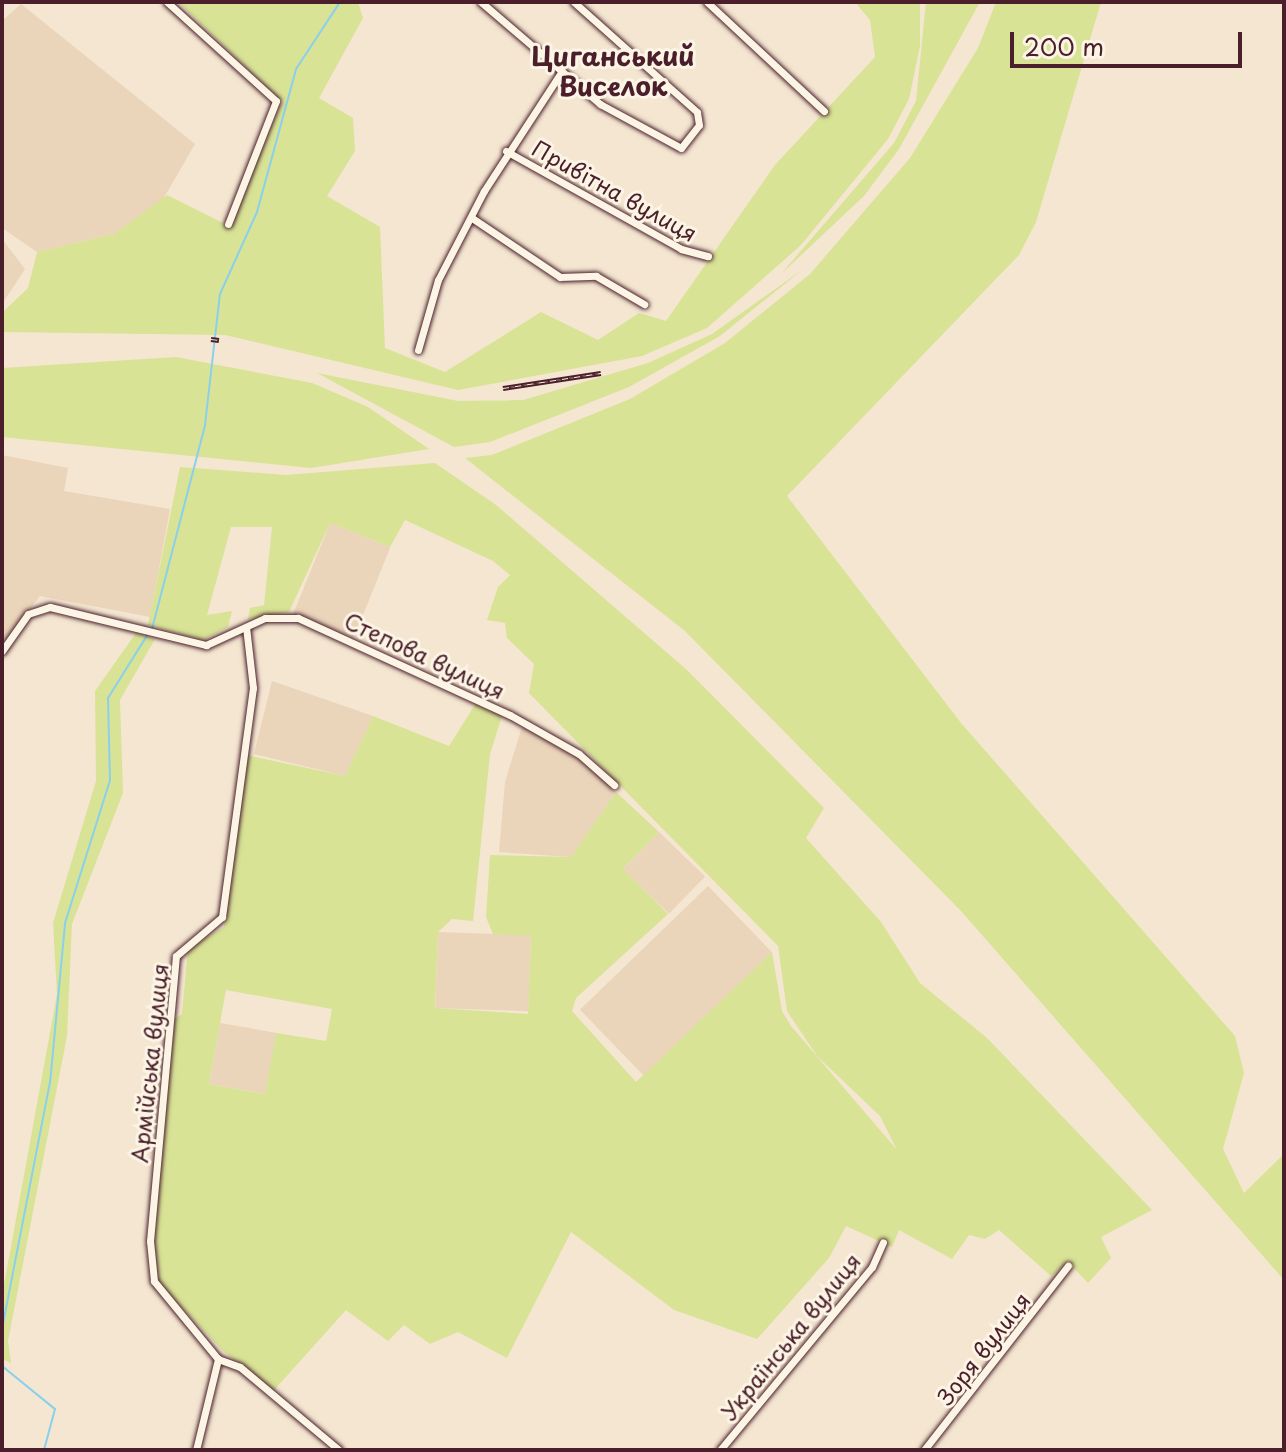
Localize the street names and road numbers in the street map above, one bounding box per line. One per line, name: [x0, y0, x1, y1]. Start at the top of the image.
street label: Привітна вулиця: [528, 134, 702, 246]
street label: Степова вулиця: [340, 606, 510, 704]
street label: Армійська вулиця: [125, 962, 173, 1164]
street label: Українська вулиця: [714, 1247, 866, 1425]
street label: Зоря вулиця: [931, 1287, 1035, 1409]

